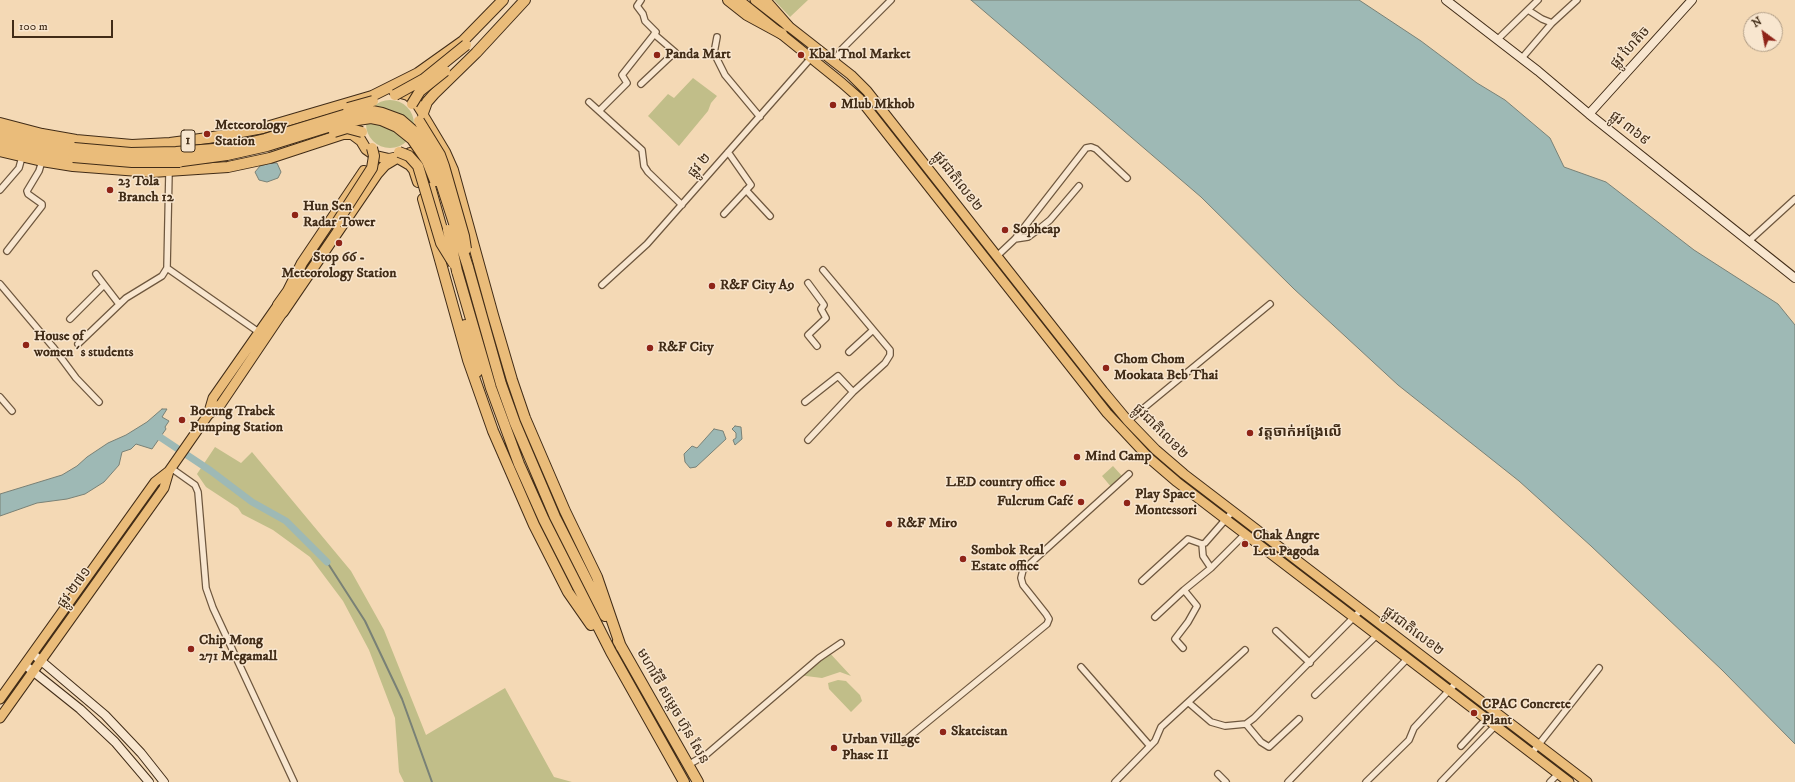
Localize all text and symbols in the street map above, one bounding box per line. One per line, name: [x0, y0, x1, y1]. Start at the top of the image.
scale bar: [14, 12, 115, 38]
north arrow: [1743, 12, 1783, 52]
text: N: [1750, 14, 1765, 31]
text: 100 m: [19, 19, 48, 34]
street label: ផ្លូវ ហៃតិច: [1608, 23, 1654, 73]
place label: Panda Mart: [665, 47, 731, 63]
place label: Kbal Tnol Market: [809, 47, 910, 63]
marker: Panda Mart: [652, 50, 662, 60]
marker: Kbal Tnol Market: [796, 50, 806, 60]
place label: Mlub Mkhob: [841, 97, 915, 113]
marker: Mlub Mkhob: [828, 100, 838, 110]
street label: ផ្លូវ ៣៦៩: [1606, 108, 1652, 150]
place label: Meteorology Station: [215, 118, 287, 150]
marker: Meteorology Station: [202, 129, 212, 139]
road number: 1: [181, 130, 195, 152]
street label: ផ្លូវជាតិលេខ២: [928, 149, 986, 215]
street label: ផ្លូវ ២: [685, 150, 715, 182]
place label: 23 Tola Branch 12: [118, 174, 174, 206]
marker: 23 Tola Branch 12: [105, 185, 115, 195]
place label: Hun Sen Radar Tower: [303, 199, 375, 232]
marker: Hun Sen Radar Tower: [290, 210, 300, 220]
place label: Sopheap: [1013, 222, 1060, 238]
marker: Sopheap: [1000, 225, 1010, 235]
marker: Stop 66 - Meteorology Station: [334, 238, 344, 248]
place label: Stop 66 - Meteorology Station: [282, 250, 396, 282]
place label: R&F City A9: [720, 278, 794, 294]
marker: R&F City A9: [707, 281, 717, 291]
place label: House of women´s students: [34, 329, 133, 362]
marker: House of women´s students: [21, 340, 31, 350]
place label: R&F City: [658, 340, 714, 356]
marker: R&F City: [645, 343, 655, 353]
place label: Chom Chom Mookata Beb Thai: [1114, 352, 1218, 384]
marker: Chom Chom Mookata Beb Thai: [1101, 363, 1111, 373]
street label: ផ្លូវជាតិលេខ២: [1129, 401, 1191, 463]
place label: Boeung Trabek Pumping Station: [190, 404, 283, 436]
marker: Boeung Trabek Pumping Station: [177, 415, 187, 425]
place label: វត្តចាក់អង្រែលើ: [1258, 425, 1342, 441]
marker: វត្តចាក់អង្រែលើ: [1245, 428, 1255, 438]
place label: Mind Camp: [1085, 449, 1151, 465]
marker: Mind Camp: [1072, 452, 1082, 462]
place label: LED country office: [946, 475, 1055, 491]
marker: LED country office: [1058, 478, 1068, 488]
place label: Play Space Montessori: [1135, 487, 1197, 520]
place label: Fulcrum Café: [997, 494, 1073, 510]
marker: Fulcrum Café: [1076, 497, 1086, 507]
marker: Play Space Montessori: [1122, 498, 1132, 508]
place label: R&F Miro: [897, 516, 957, 532]
marker: R&F Miro: [884, 519, 894, 529]
place label: Chak Angre Leu Pagoda: [1253, 528, 1320, 560]
marker: Chak Angre Leu Pagoda: [1240, 539, 1250, 549]
place label: Sombok Real Estate office: [971, 543, 1044, 576]
marker: Sombok Real Estate office: [958, 554, 968, 564]
street label: ផ្លូវ ២៧១: [54, 564, 96, 612]
street label: ផ្លូវជាតិលេខ២: [1379, 604, 1447, 660]
place label: Chip Mong 271 Megamall: [199, 633, 277, 666]
marker: Chip Mong 271 Megamall: [186, 644, 196, 654]
street label: មហាវិថី សម្តេច ហ៊ុន សែន: [632, 646, 712, 768]
place label: CPAC Concrete Plant: [1482, 697, 1571, 730]
marker: CPAC Concrete Plant: [1469, 708, 1479, 718]
place label: Skateistan: [951, 724, 1008, 740]
marker: Skateistan: [938, 727, 948, 737]
place label: Urban Village Phase II: [842, 732, 920, 764]
marker: Urban Village Phase II: [829, 743, 839, 753]

